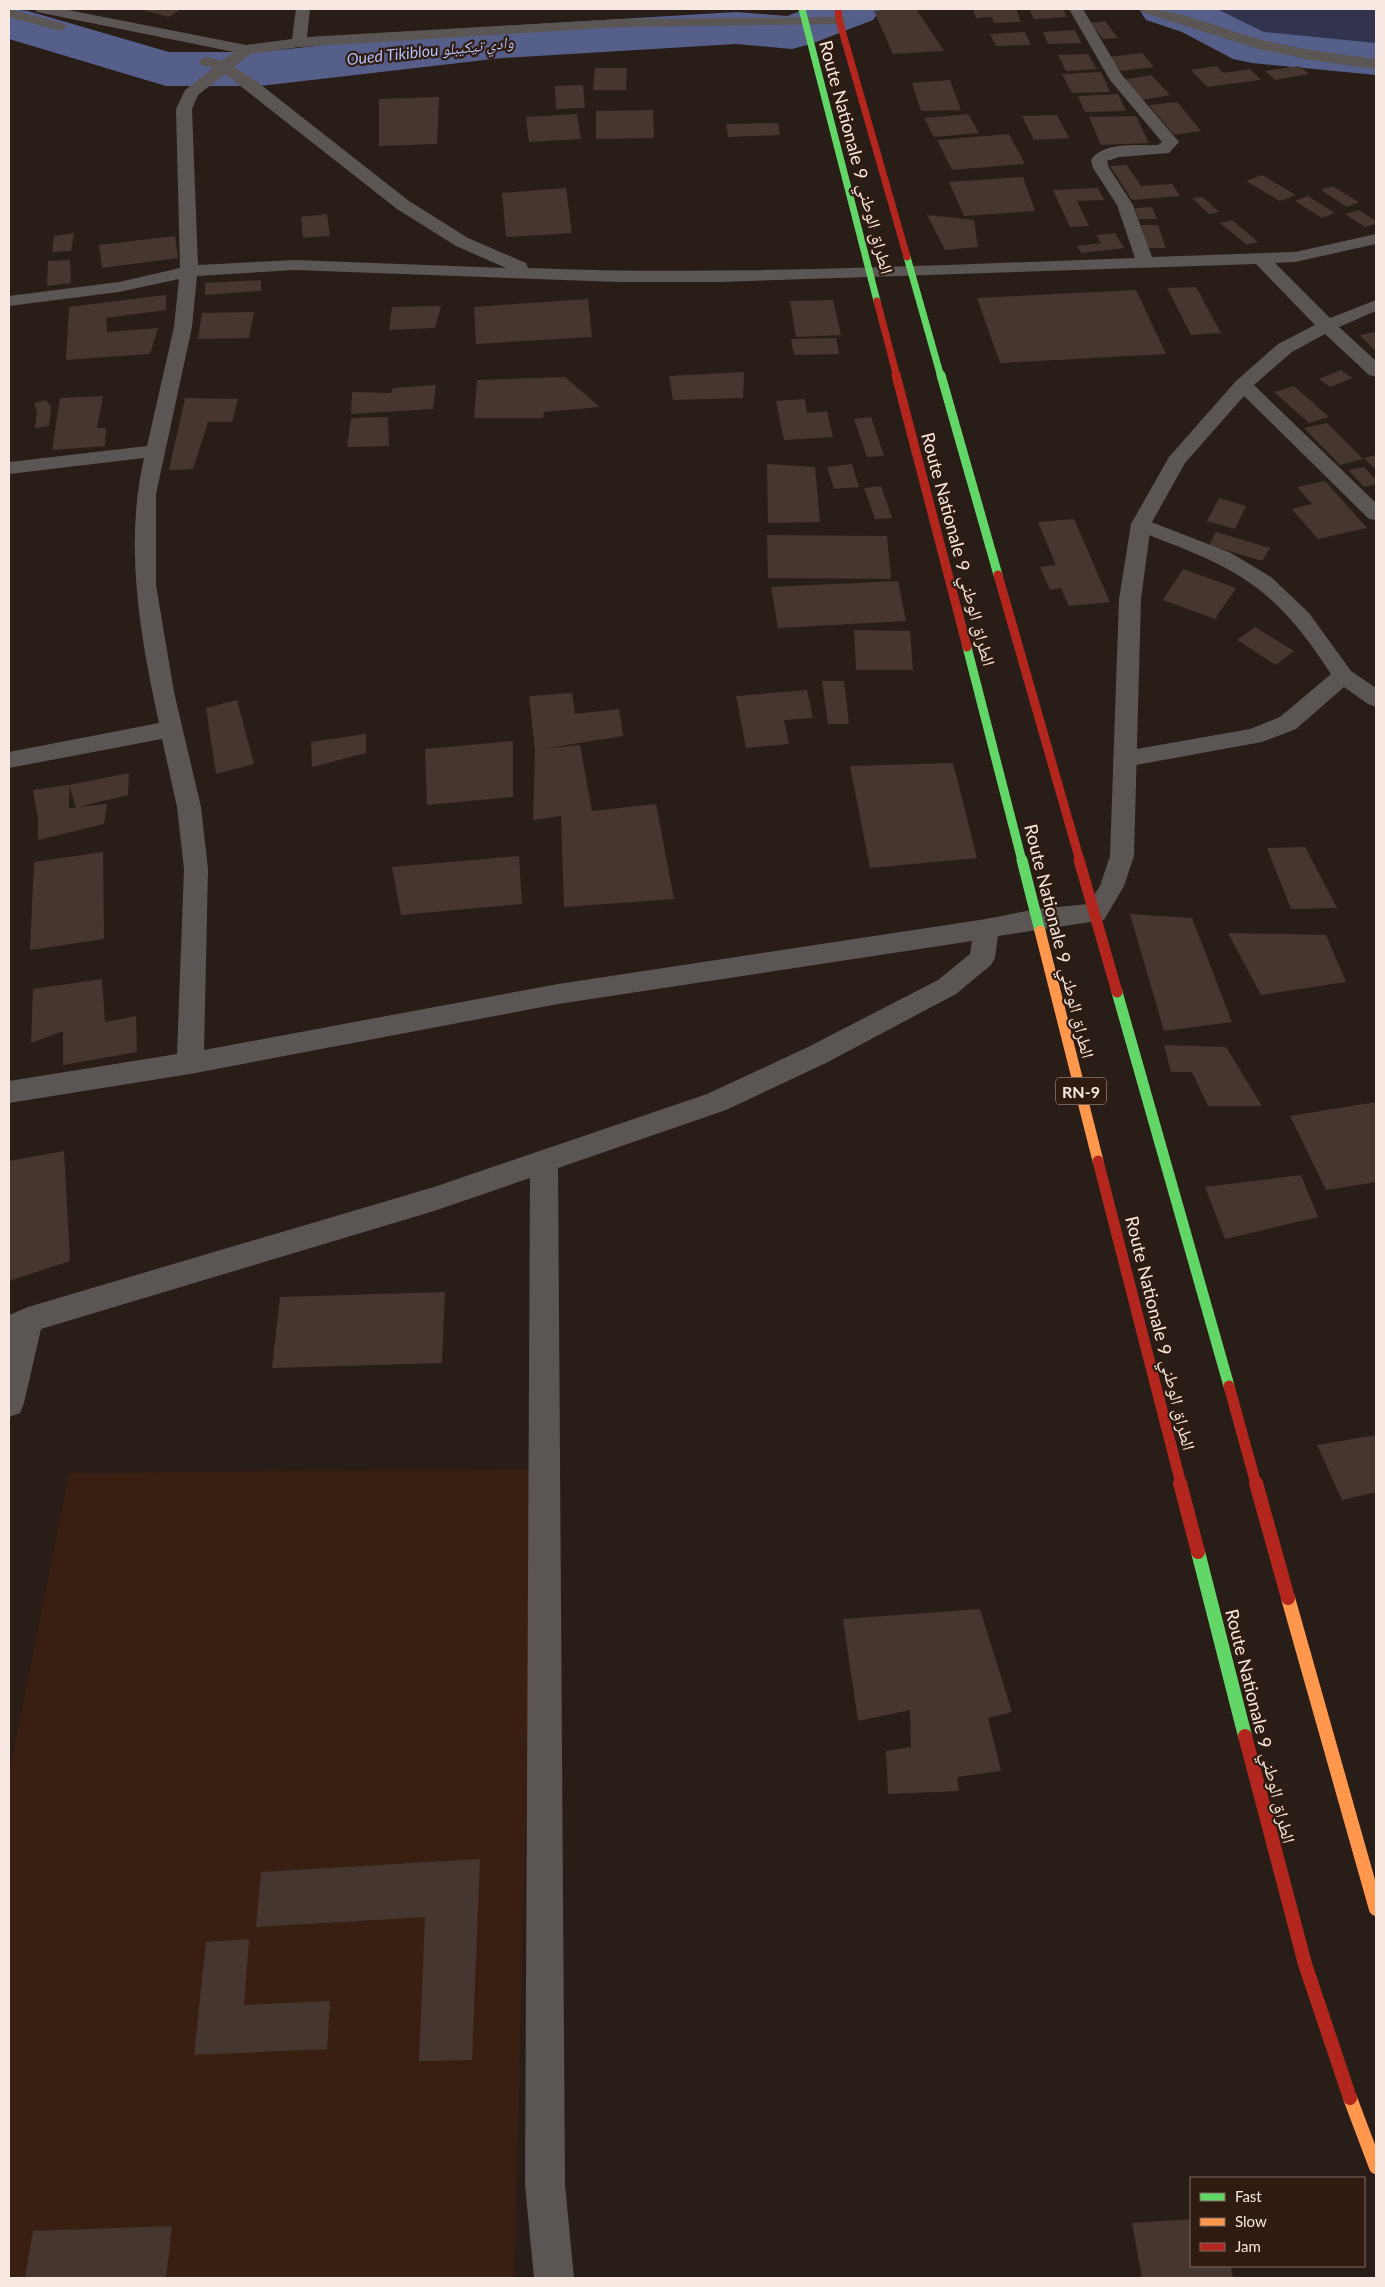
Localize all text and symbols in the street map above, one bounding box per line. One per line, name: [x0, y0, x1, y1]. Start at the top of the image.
water label: Oued Tikiblou وادي تيكيبلو: [345, 32, 515, 72]
street label: Route Nationale الطراق الوطني 9: [811, 38, 899, 277]
street label: Route Nationale الطراق الوطني 9: [913, 430, 1001, 669]
street label: Route Nationale الطراق الوطني 9: [1016, 822, 1100, 1062]
road number: RN-9: [1056, 1078, 1106, 1104]
street label: Route Nationale الطراق الوطني 9: [1117, 1214, 1201, 1454]
street label: Route Nationale الطراق الوطني 9: [1217, 1607, 1301, 1847]
legend: [1190, 2177, 1365, 2267]
text: Fast: [1235, 2187, 1262, 2205]
text: Slow: [1235, 2212, 1267, 2230]
text: Jam: [1235, 2237, 1261, 2255]

